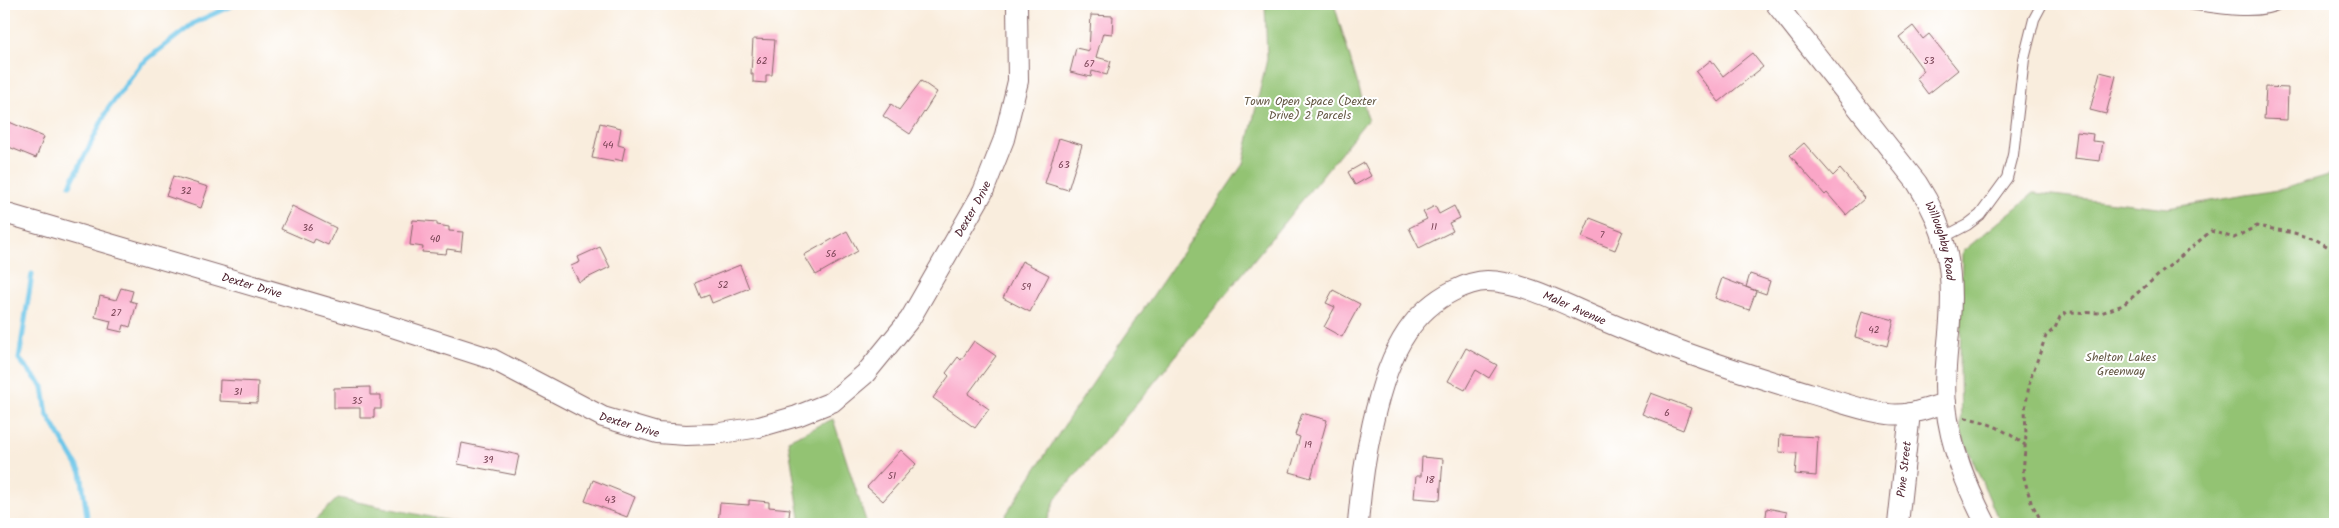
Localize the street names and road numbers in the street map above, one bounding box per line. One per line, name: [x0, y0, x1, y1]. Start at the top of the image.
street label: Dexter Drive: [950, 178, 997, 241]
street label: Willoughby Road: [1919, 198, 1960, 282]
street label: Dexter Drive: [219, 268, 285, 304]
street label: Maler Avenue: [1540, 286, 1610, 331]
street label: Dexter Drive: [597, 407, 662, 443]
street label: Pine Street: [1892, 440, 1917, 498]

